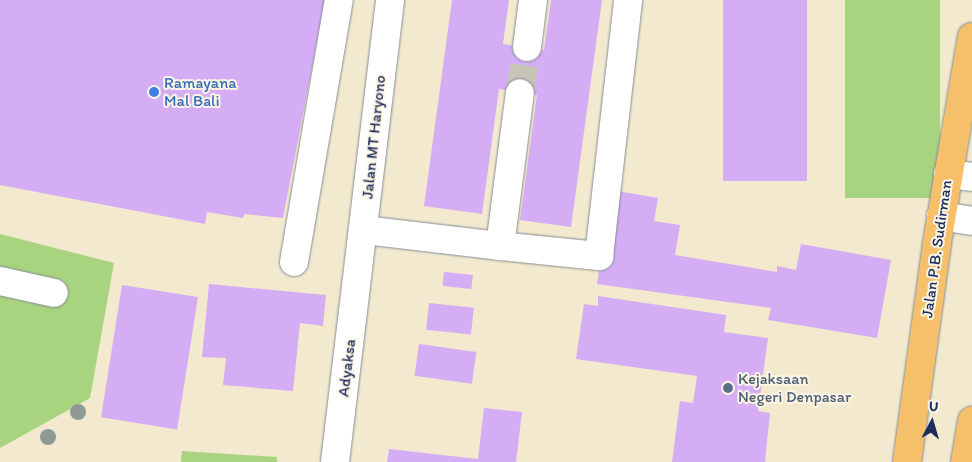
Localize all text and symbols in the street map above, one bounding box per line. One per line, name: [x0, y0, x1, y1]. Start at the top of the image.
place label: Ramayana Mal Bali: [164, 73, 237, 111]
street label: Jalan MT Haryono: [358, 74, 390, 200]
marker: Ramayana Mal Bali: [148, 86, 160, 98]
street label: Jalan P.B. Sudirman: [918, 179, 956, 319]
street label: Adyaksa: [334, 338, 360, 398]
place label: Kejaksaan Negeri Denpasar: [738, 369, 851, 407]
marker: Kejaksaan Negeri Denpasar: [722, 382, 734, 394]
north arrow: [907, 397, 957, 447]
text: U: [928, 398, 939, 416]

